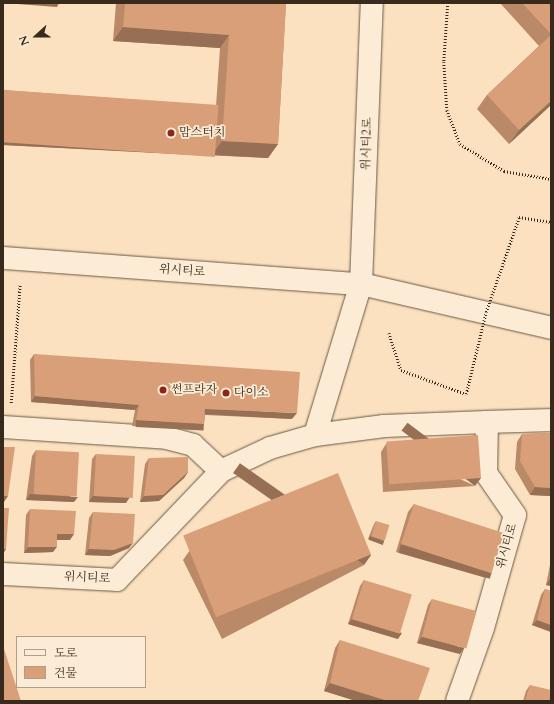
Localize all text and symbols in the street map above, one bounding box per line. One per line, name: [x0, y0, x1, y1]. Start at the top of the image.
north arrow: [16, 16, 56, 56]
text: N: [16, 33, 33, 48]
street label: 위시티2로: [359, 118, 375, 170]
place label: 맘스터치: [179, 126, 225, 140]
marker: 맘스터치: [166, 128, 176, 138]
street label: 위시티로: [158, 262, 206, 280]
place label: 썬프라자: [171, 383, 217, 397]
marker: 썬프라자: [158, 385, 168, 395]
place label: 다이소: [234, 386, 269, 400]
marker: 다이소: [221, 388, 231, 398]
street label: 위시티로: [494, 522, 520, 570]
street label: 위시티로: [63, 570, 111, 586]
legend: [16, 636, 146, 688]
text: 도로: [54, 645, 77, 661]
text: 건물: [54, 665, 77, 681]

